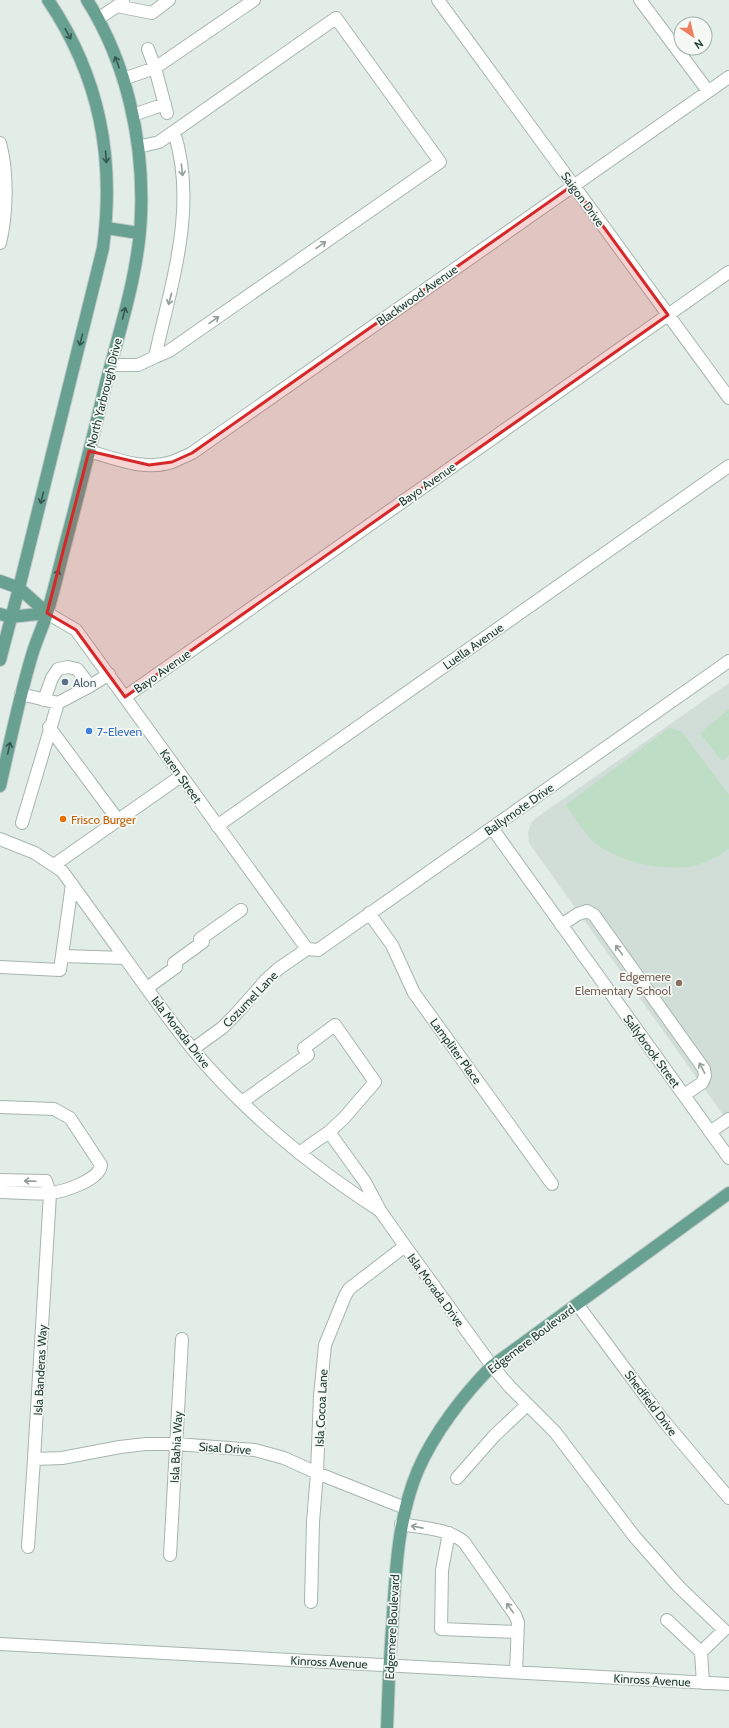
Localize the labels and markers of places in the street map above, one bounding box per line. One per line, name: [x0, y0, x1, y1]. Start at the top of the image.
place label: Alon: [73, 675, 97, 690]
marker: Alon: [60, 677, 70, 687]
place label: 7-Eleven: [97, 724, 142, 739]
marker: 7-Eleven: [84, 726, 94, 736]
place label: Frisco Burger: [71, 812, 136, 827]
marker: Frisco Burger: [58, 814, 68, 824]
place label: Edgemere Elementary School: [575, 969, 671, 998]
marker: Edgemere Elementary School: [674, 978, 684, 988]

